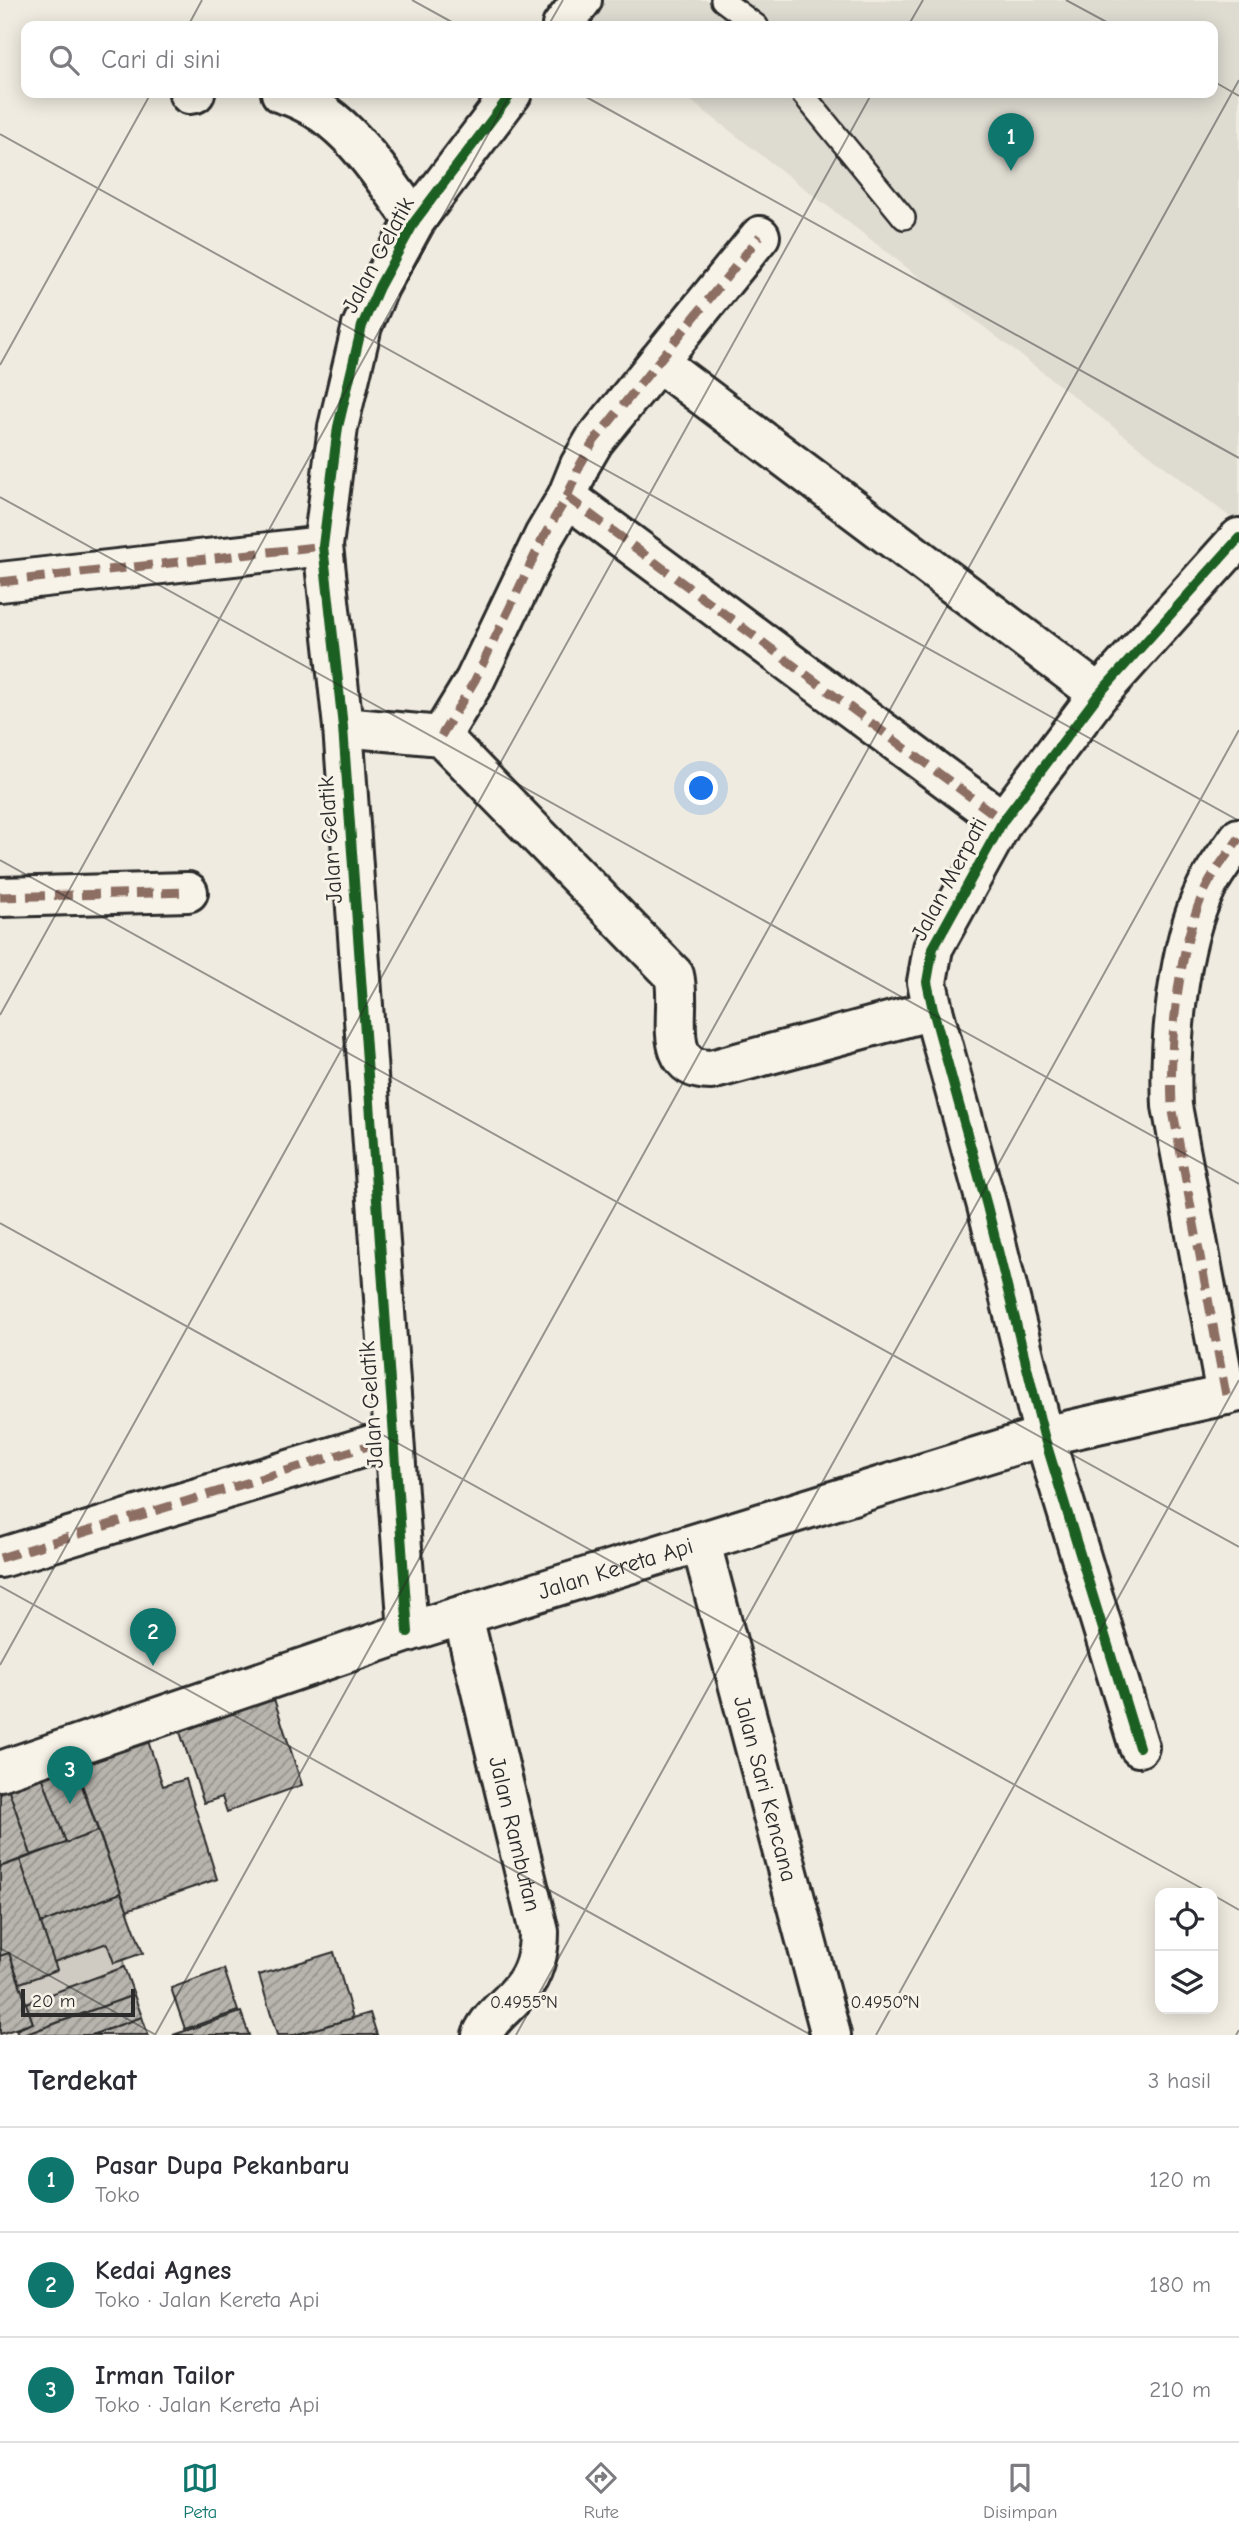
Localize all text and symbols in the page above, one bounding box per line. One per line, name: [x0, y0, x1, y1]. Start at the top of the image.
search box: [21, 21, 1218, 98]
icon: search: [45, 41, 83, 79]
text: Cari di sini: [101, 45, 221, 75]
pin: 1: [988, 113, 1034, 171]
street label: Jalan Gelatik: [336, 192, 420, 318]
your location: [684, 771, 718, 805]
street label: Jalan Gelatik: [312, 775, 348, 905]
street label: Jalan Merpati: [905, 813, 993, 945]
street label: Jalan Gelatik: [353, 1340, 389, 1470]
street label: Jalan Kereta Api: [535, 1532, 696, 1605]
pin: 2: [130, 1608, 176, 1666]
street label: Jalan Sari Kencana: [728, 1693, 803, 1884]
pin: 3: [47, 1746, 93, 1804]
street label: Jalan Rambutan: [484, 1753, 547, 1914]
map controls: [1155, 1888, 1218, 2014]
button: locate: [1155, 1888, 1218, 1951]
button: layers: [1155, 1951, 1218, 2014]
scale bar: [21, 1986, 135, 2018]
text: 20 m: [32, 1990, 76, 2012]
text: 0.4955°N: [490, 1992, 558, 2013]
text: 0.4950°N: [851, 1992, 920, 2013]
text: Terdekat: [28, 2063, 137, 2098]
text: 3 hasil: [1148, 2067, 1211, 2094]
text: Pasar Dupa Pekanbaru: [95, 2151, 350, 2181]
text: 1: [46, 2166, 56, 2193]
text: 120 m: [1149, 2166, 1211, 2193]
text: Toko: [95, 2181, 140, 2208]
text: Kedai Agnes: [95, 2256, 231, 2286]
text: 2: [45, 2271, 57, 2298]
text: 180 m: [1149, 2271, 1211, 2298]
text: Toko · Jalan Kereta Api: [95, 2286, 320, 2313]
text: Irman Tailor: [95, 2361, 234, 2391]
text: 3: [45, 2376, 57, 2403]
text: 210 m: [1149, 2376, 1211, 2403]
text: Toko · Jalan Kereta Api: [95, 2391, 320, 2418]
tab: Peta: [181, 2459, 219, 2523]
tab: Rute: [582, 2459, 620, 2523]
tab: Disimpan: [983, 2459, 1058, 2523]

